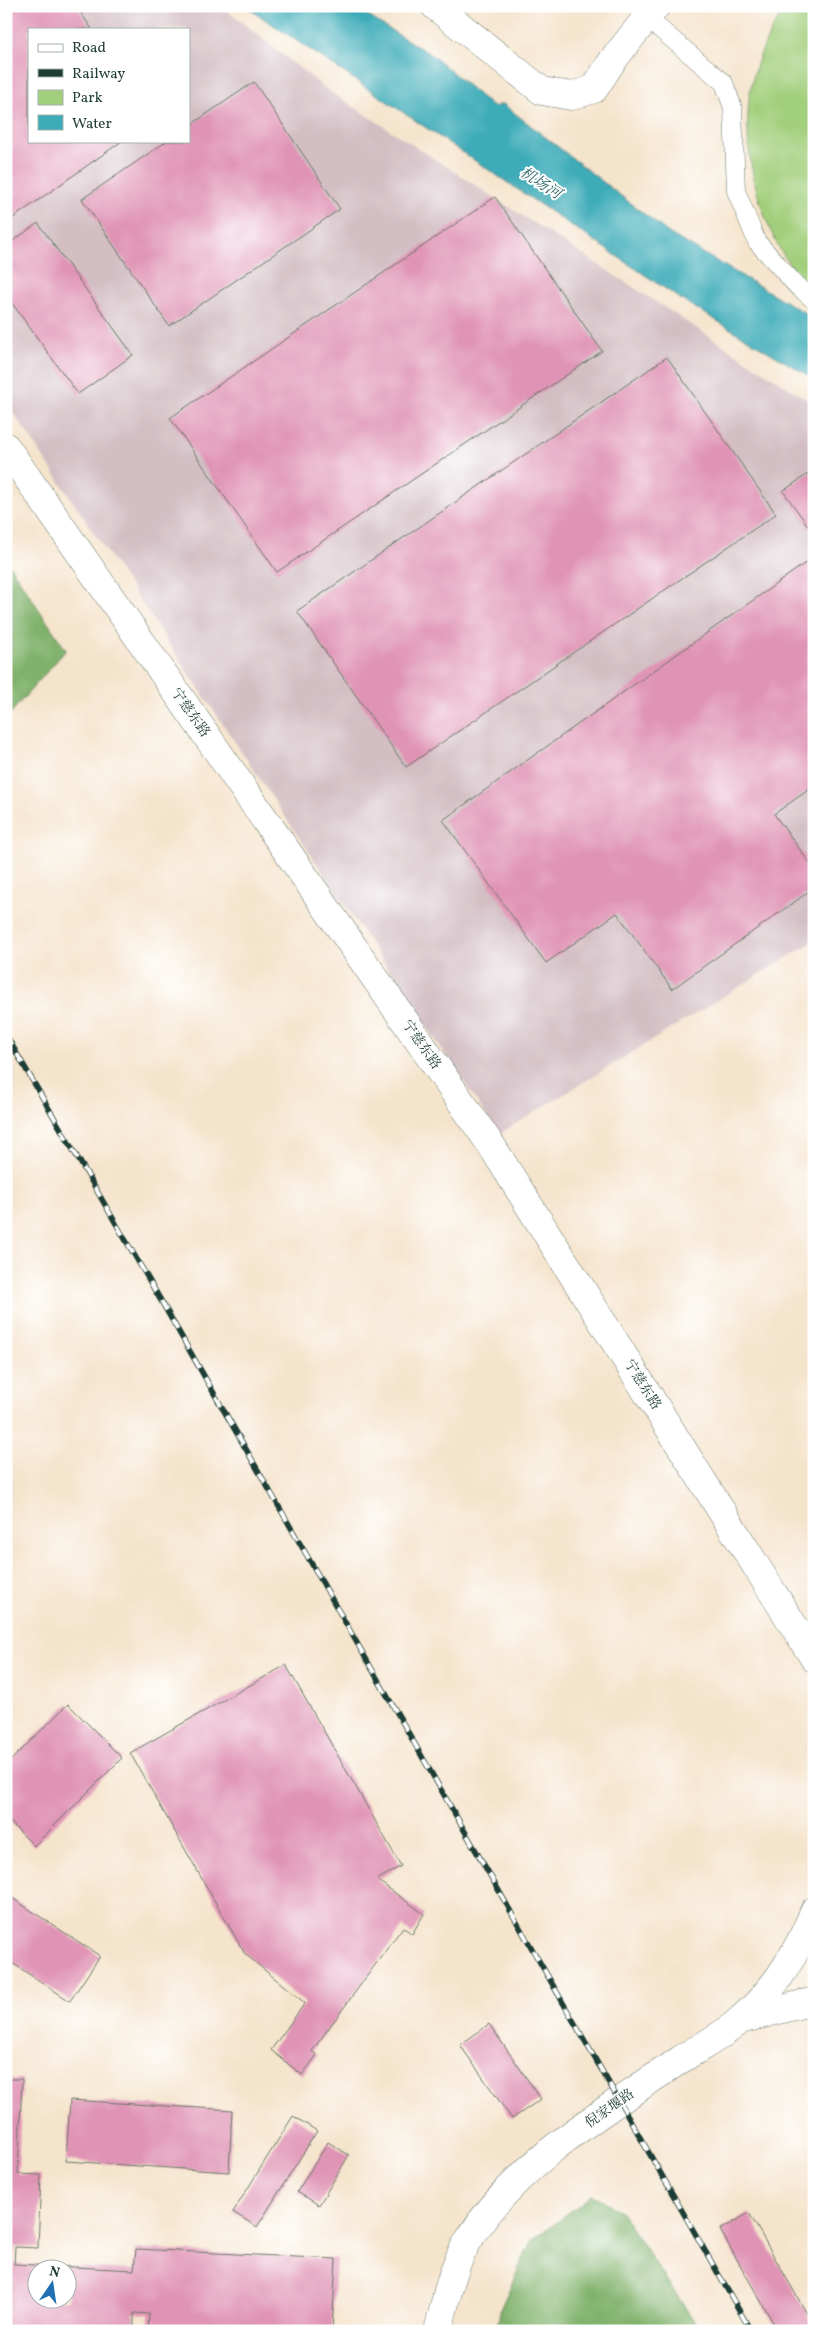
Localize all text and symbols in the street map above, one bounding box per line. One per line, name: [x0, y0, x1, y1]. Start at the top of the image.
legend: [28, 28, 190, 142]
text: Road: [72, 38, 106, 59]
text: Railway: [72, 64, 125, 85]
text: Park: [72, 88, 103, 109]
text: Water: [72, 114, 112, 135]
water label: 机场河: [515, 163, 567, 207]
street label: 宁慈东路: [166, 685, 214, 741]
street label: 宁慈东路: [397, 1017, 445, 1073]
street label: 宁慈东路: [619, 1356, 665, 1414]
street label: 倪家堰路: [582, 2085, 638, 2133]
north arrow: [28, 2260, 78, 2310]
text: N: [47, 2262, 62, 2283]

